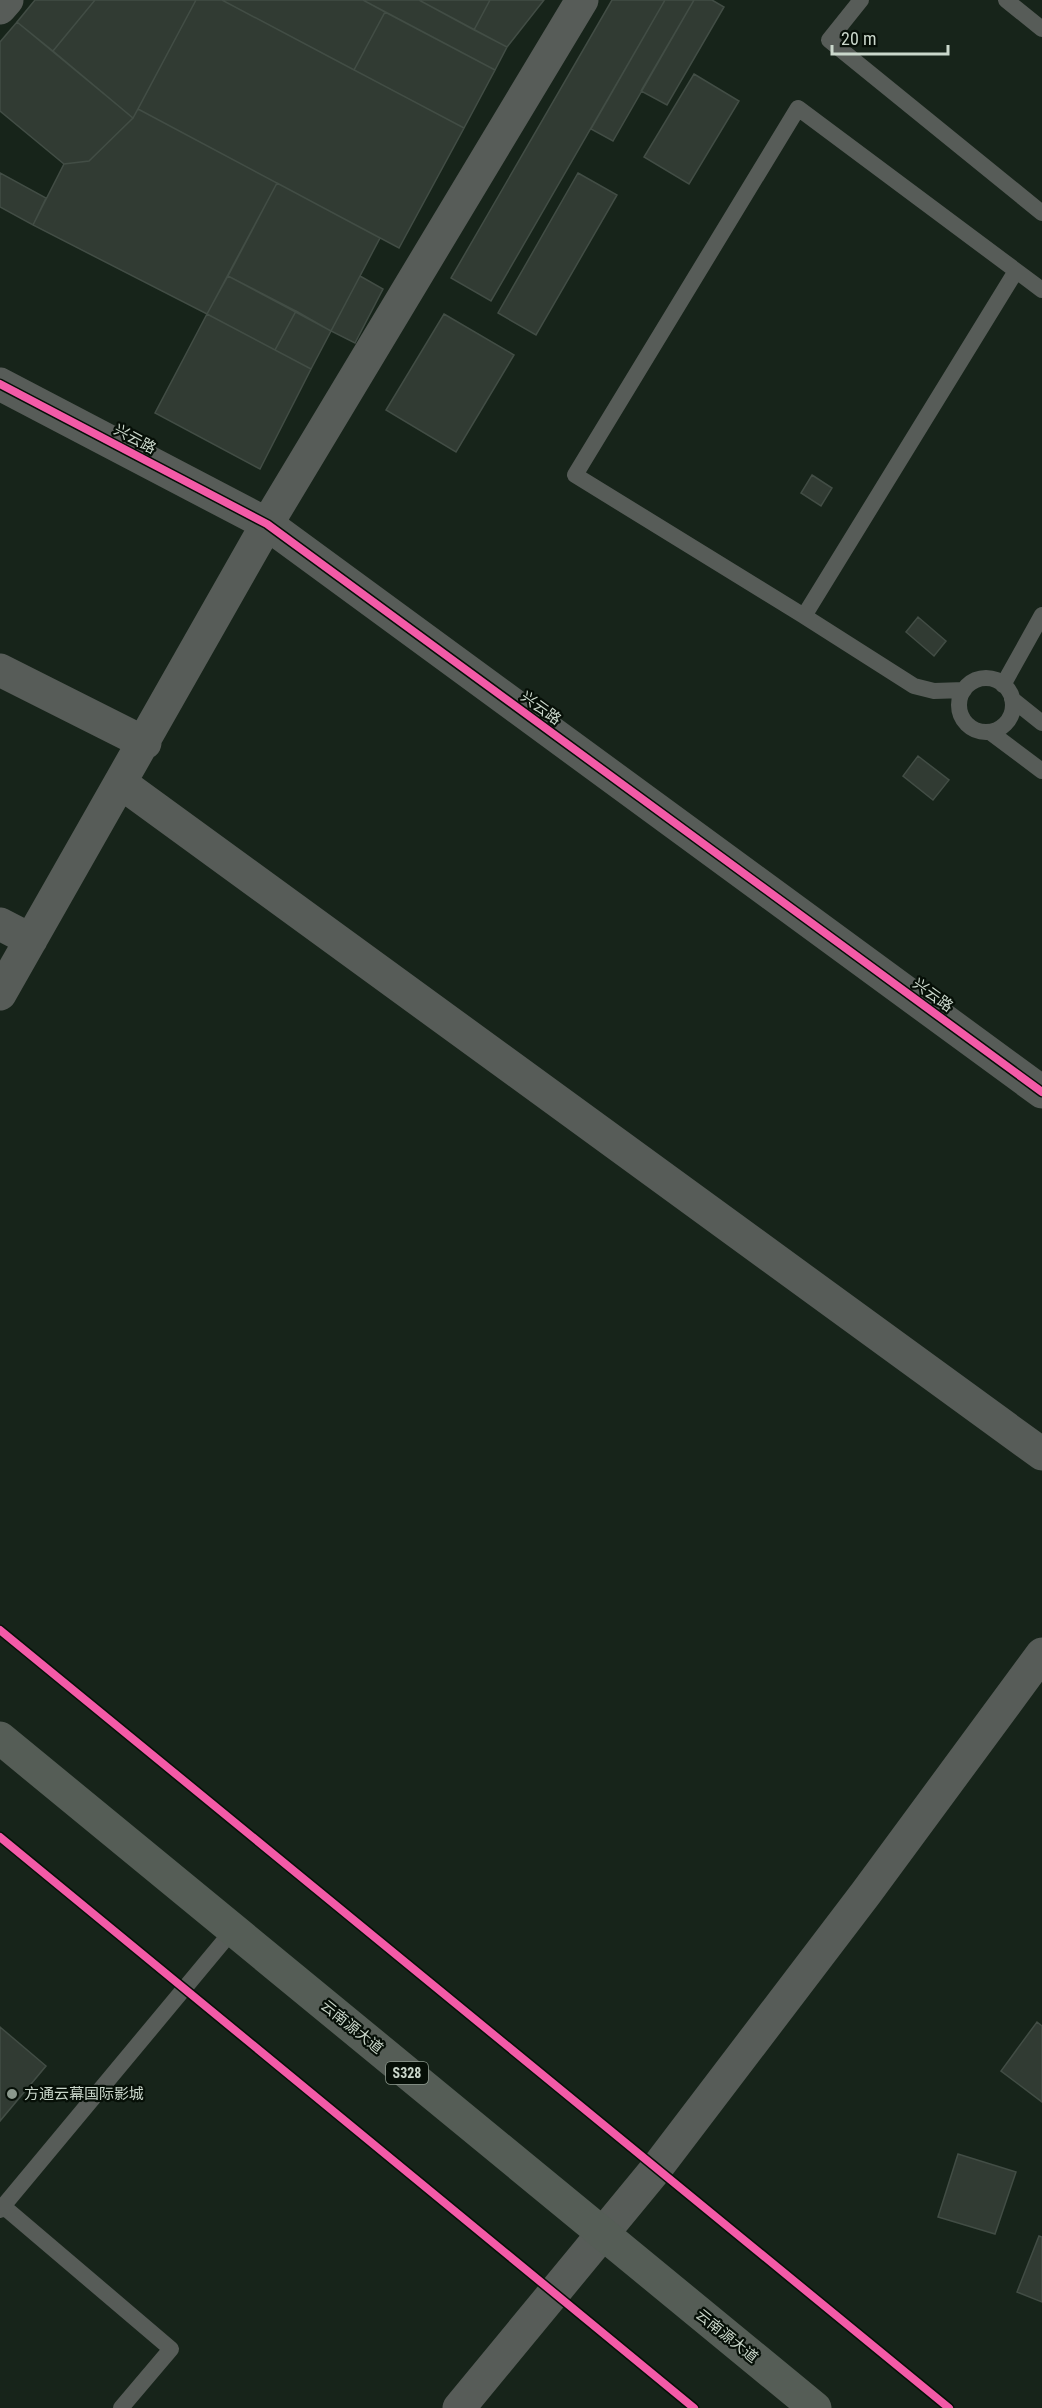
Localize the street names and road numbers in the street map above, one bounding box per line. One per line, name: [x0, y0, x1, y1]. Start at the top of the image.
street label: 兴云路: [111, 420, 159, 458]
street label: 兴云路: [518, 687, 564, 729]
street label: 兴云路: [910, 974, 956, 1016]
street label: 云南源大道: [317, 1996, 387, 2058]
road number: S328: [386, 2062, 428, 2084]
street label: 云南源大道: [692, 2305, 762, 2367]

